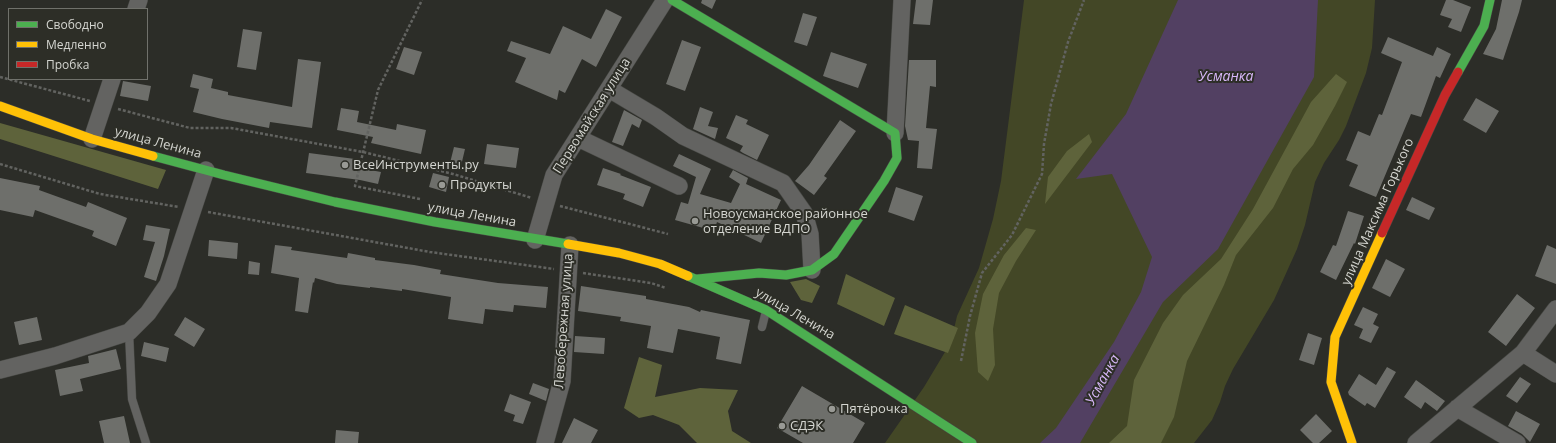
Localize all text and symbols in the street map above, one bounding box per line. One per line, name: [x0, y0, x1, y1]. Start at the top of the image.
legend: [8, 8, 148, 80]
text: Свободно: [46, 16, 104, 33]
text: Медленно: [46, 36, 106, 53]
street label: Первомайская улица: [550, 55, 634, 177]
text: Пробка: [46, 56, 89, 73]
water label: Усманка: [1199, 69, 1253, 85]
street label: улица Ленина: [113, 124, 203, 162]
street label: улица Максима Горького: [1338, 136, 1418, 288]
place label: ВсеИнструменты.ру: [353, 157, 479, 173]
marker: ВсеИнструменты.ру: [340, 160, 350, 170]
place label: Продукты: [450, 177, 512, 193]
marker: Продукты: [437, 180, 447, 190]
street label: улица Ленина: [427, 200, 517, 230]
place label: Новоусманское районное отделение ВДПО: [703, 206, 868, 237]
marker: Новоусманское районное отделение ВДПО: [690, 216, 700, 226]
street label: Левобережная улица: [552, 253, 576, 389]
street label: улица Ленина: [752, 285, 838, 343]
water label: Усманка: [1082, 352, 1124, 408]
place label: Пятёрочка: [840, 401, 908, 417]
marker: Пятёрочка: [827, 404, 837, 414]
place label: СДЭК: [790, 418, 823, 434]
marker: СДЭК: [777, 421, 787, 431]

